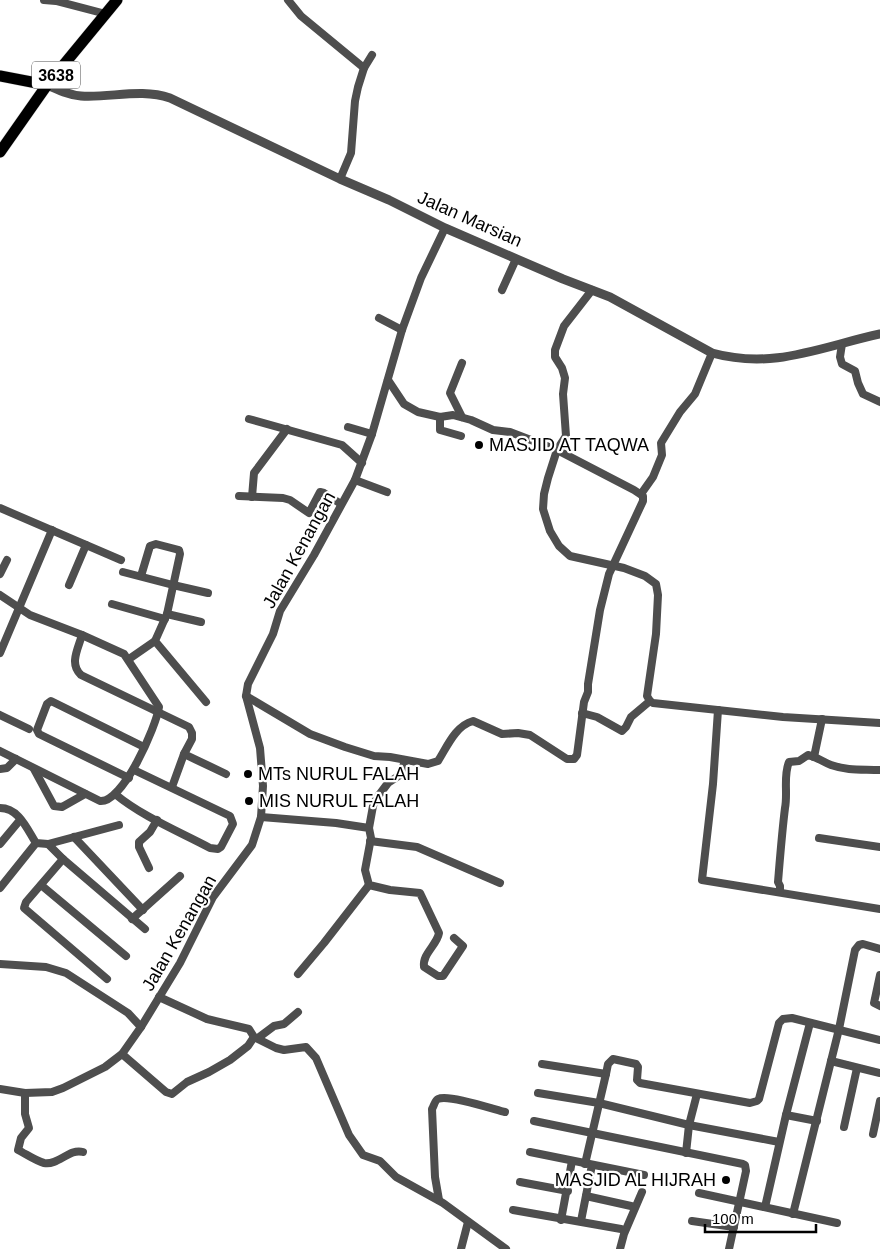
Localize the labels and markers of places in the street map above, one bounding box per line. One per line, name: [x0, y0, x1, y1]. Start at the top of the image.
place label: MASJID AT TAQWA: [489, 435, 649, 455]
marker: MASJID AT TAQWA: [473, 439, 485, 451]
place label: MTs NURUL FALAH: [258, 764, 419, 784]
marker: MTs NURUL FALAH: [242, 768, 254, 780]
place label: MIS NURUL FALAH: [259, 791, 419, 811]
marker: MIS NURUL FALAH: [243, 795, 255, 807]
place label: MASJID AL HIJRAH: [555, 1170, 716, 1190]
marker: MASJID AL HIJRAH: [720, 1174, 732, 1186]

